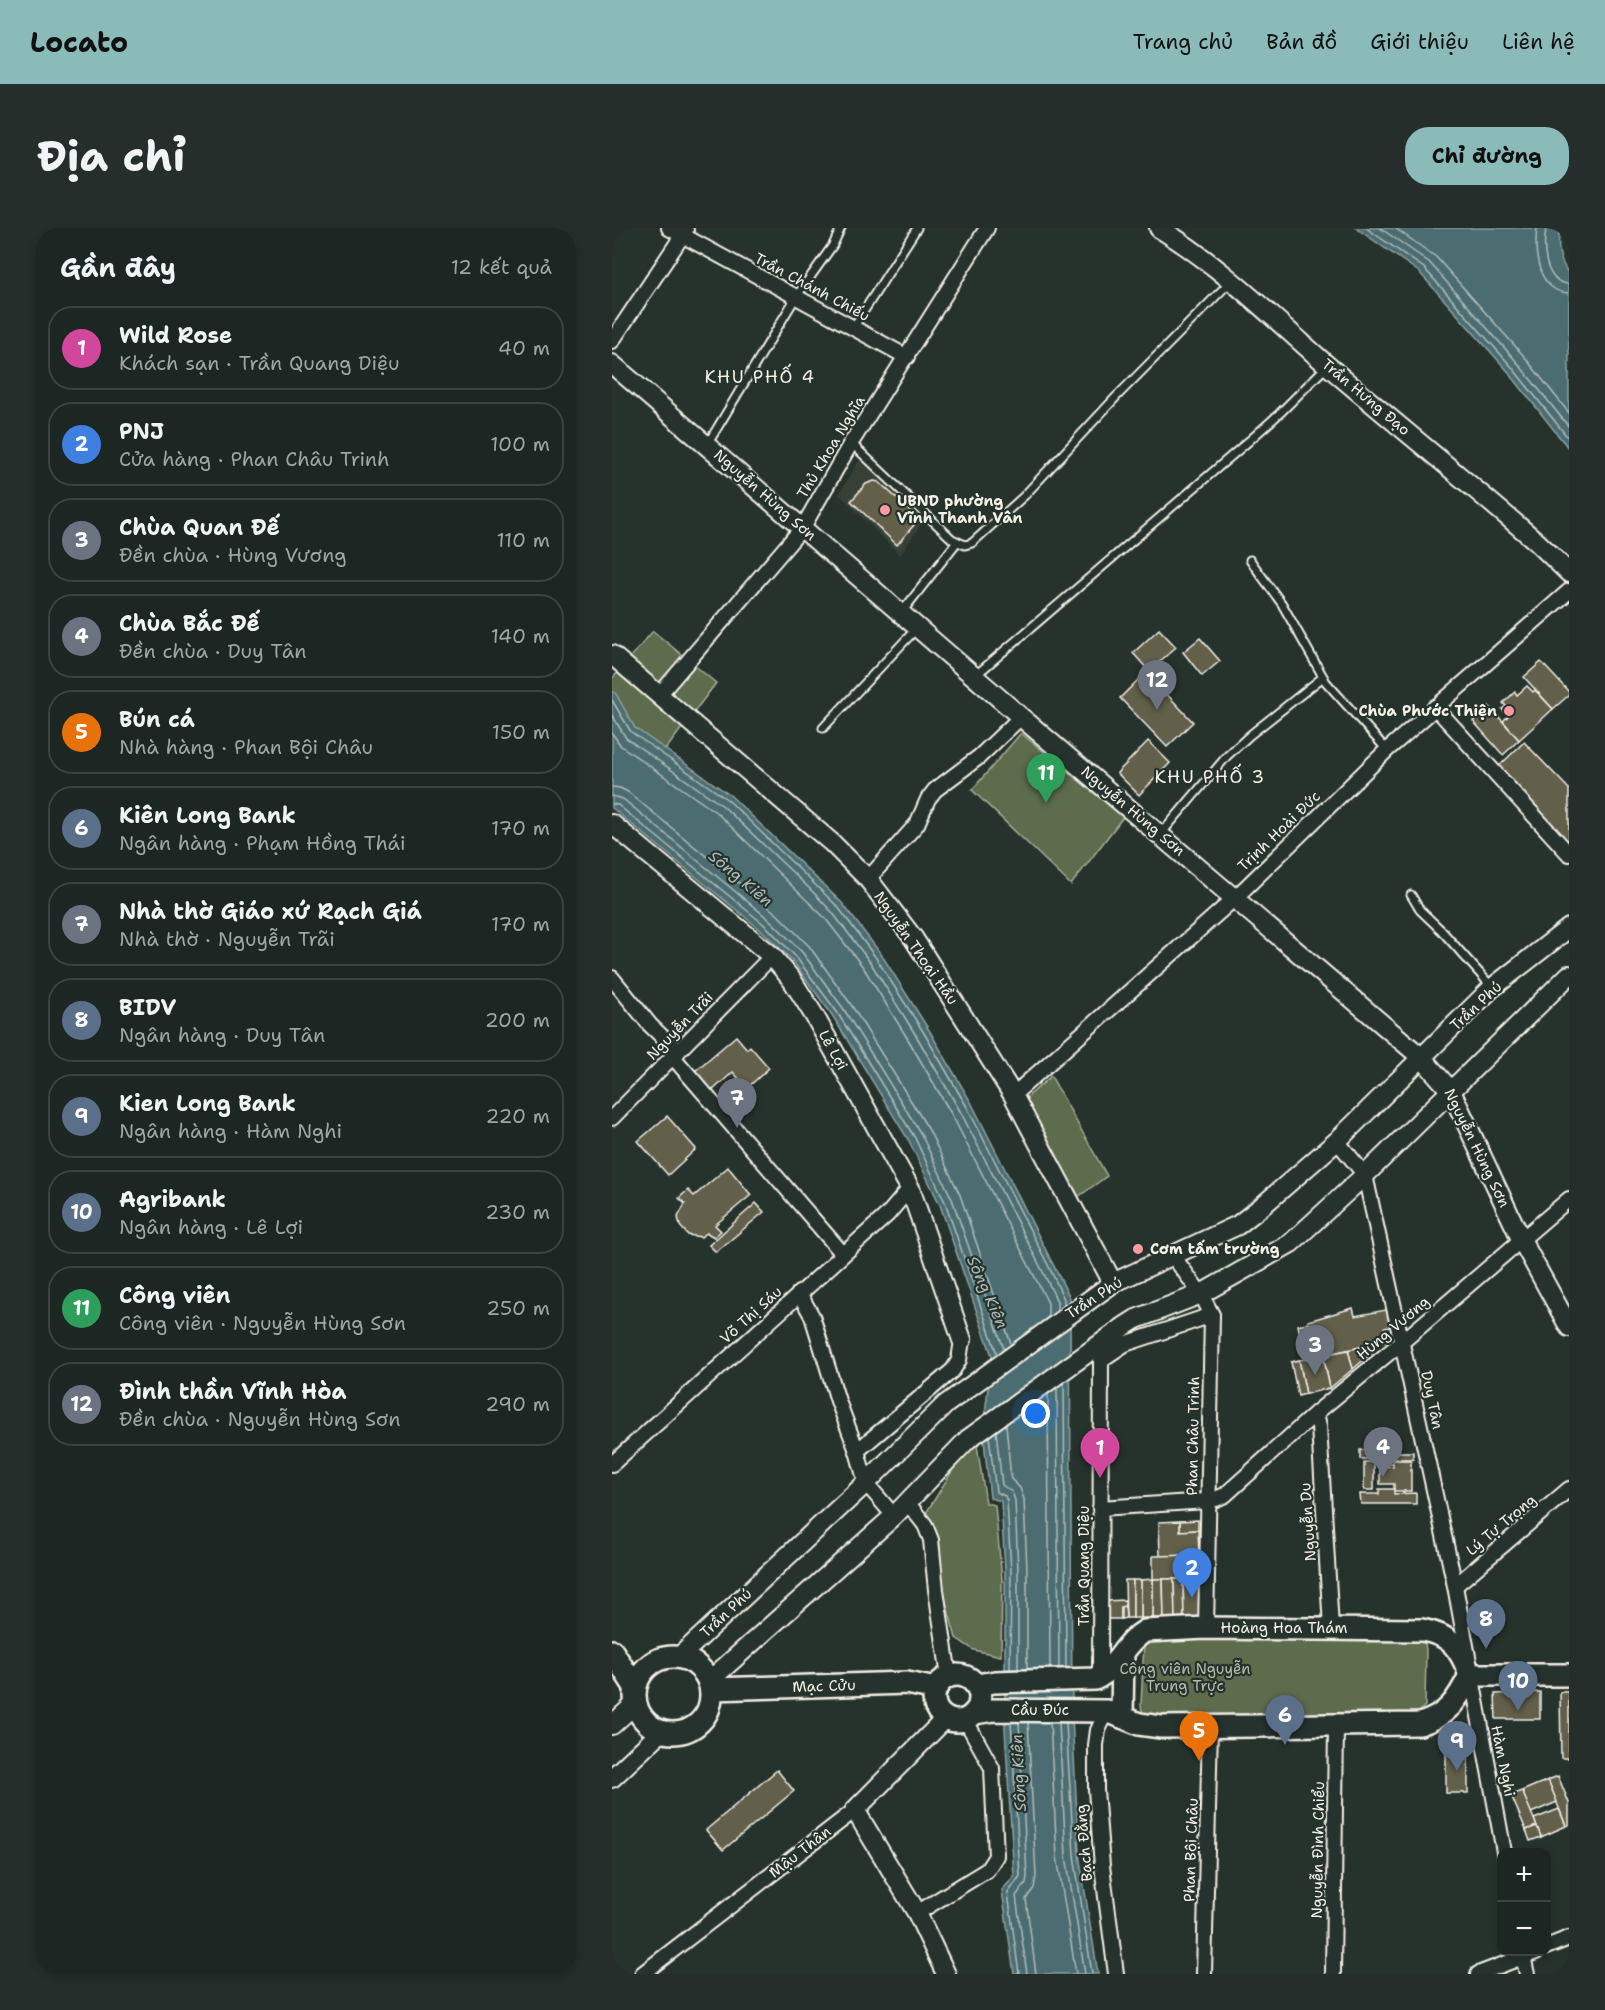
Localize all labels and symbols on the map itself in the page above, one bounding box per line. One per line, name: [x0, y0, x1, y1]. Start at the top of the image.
street label: Trần Chánh Chiếu: [751, 248, 873, 326]
street label: Trần Hưng Đạo: [1318, 354, 1414, 440]
district label: KHU PHỐ 4: [704, 363, 816, 389]
street label: Thủ Khoa Nghĩa: [792, 391, 870, 502]
street label: Nguyễn Hùng Sơn: [709, 445, 821, 545]
place label: UBND phường Vĩnh Thanh Vân: [897, 491, 1023, 528]
marker: UBND phường Vĩnh Thanh Vân: [878, 503, 892, 517]
pin: 12: [1138, 660, 1176, 710]
place label: Chùa Phước Thiện: [1359, 701, 1497, 721]
marker: Chùa Phước Thiện: [1502, 704, 1516, 718]
pin: 11: [1026, 754, 1066, 803]
street label: Nguyễn Hùng Sơn: [1077, 762, 1189, 860]
district label: KHU PHỐ 3: [1154, 763, 1266, 789]
street label: Trịnh Hoài Đức: [1233, 786, 1325, 876]
water label: Sông Kiên: [704, 845, 777, 911]
street label: Nguyễn Thoại Hầu: [869, 887, 963, 1009]
street label: Trần Phú: [1446, 977, 1506, 1035]
street label: Nguyễn Trãi: [642, 987, 718, 1065]
street label: Lê Lợi: [814, 1026, 852, 1074]
pin: 7: [718, 1078, 756, 1128]
street label: Nguyễn Hùng Sơn: [1440, 1085, 1514, 1211]
place label: Cơm tấm trường: [1150, 1239, 1280, 1259]
marker: Cơm tấm trường: [1131, 1242, 1145, 1256]
water label: Sông Kiên: [962, 1253, 1013, 1332]
street label: Trần Phú: [1062, 1272, 1126, 1324]
street label: Võ Thị Sáu: [716, 1282, 786, 1348]
street label: Hùng Vương: [1352, 1292, 1434, 1364]
pin: 3: [1296, 1326, 1334, 1375]
street label: Duy Tân: [1416, 1369, 1448, 1431]
street label: Phan Châu Trinh: [1182, 1376, 1204, 1496]
your location: [1021, 1399, 1050, 1428]
pin: 1: [1080, 1428, 1120, 1478]
pin: 4: [1364, 1428, 1402, 1477]
street label: Nguyễn Du: [1295, 1482, 1321, 1562]
street label: Lý Tự Trọng: [1462, 1490, 1540, 1560]
street label: Trần Quang Diệu: [1074, 1506, 1094, 1626]
pin: 2: [1172, 1548, 1212, 1598]
street label: Trần Phú: [696, 1584, 756, 1642]
pin: 8: [1466, 1600, 1506, 1649]
street label: Hoàng Hoa Thám: [1221, 1618, 1348, 1638]
park label: Công viên Nguyễn Trung Trực: [1119, 1659, 1251, 1696]
pin: 10: [1498, 1662, 1538, 1711]
street label: Mạc Cửu: [792, 1675, 856, 1697]
pin: 6: [1266, 1696, 1304, 1745]
street label: Cầu Đúc: [1011, 1700, 1069, 1720]
pin: 5: [1180, 1712, 1218, 1761]
pin: 9: [1438, 1722, 1476, 1771]
street label: Hàm Nghi: [1486, 1724, 1520, 1798]
water label: Sông Kiên: [1006, 1734, 1031, 1812]
street label: Nguyễn Đình Chiểu: [1307, 1781, 1329, 1919]
street label: Phan Bội Châu: [1179, 1798, 1203, 1902]
street label: Bạch Đằng: [1071, 1804, 1097, 1882]
street label: Mậu Thân: [765, 1821, 835, 1883]

